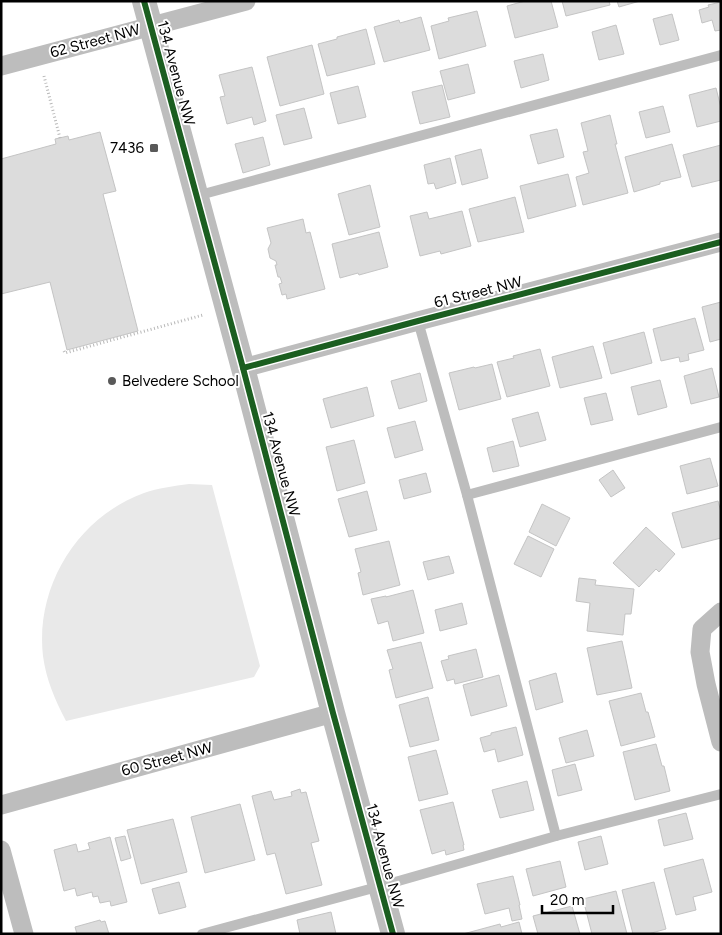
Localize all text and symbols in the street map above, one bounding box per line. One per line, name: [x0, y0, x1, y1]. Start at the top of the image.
street label: 134 Avenue NW: [153, 19, 199, 128]
street label: 62 Street NW: [48, 20, 142, 62]
place label: 7436: [110, 139, 144, 157]
marker: 7436: [148, 142, 160, 154]
street label: 61 Street NW: [432, 272, 524, 312]
place label: Belvedere School: [122, 372, 239, 390]
marker: Belvedere School: [106, 375, 118, 387]
street label: 134 Avenue NW: [258, 410, 304, 519]
street label: 60 Street NW: [119, 738, 215, 780]
street label: 134 Avenue NW: [362, 802, 408, 911]
scale bar: [542, 882, 613, 914]
text: 20 m: [550, 891, 584, 909]

